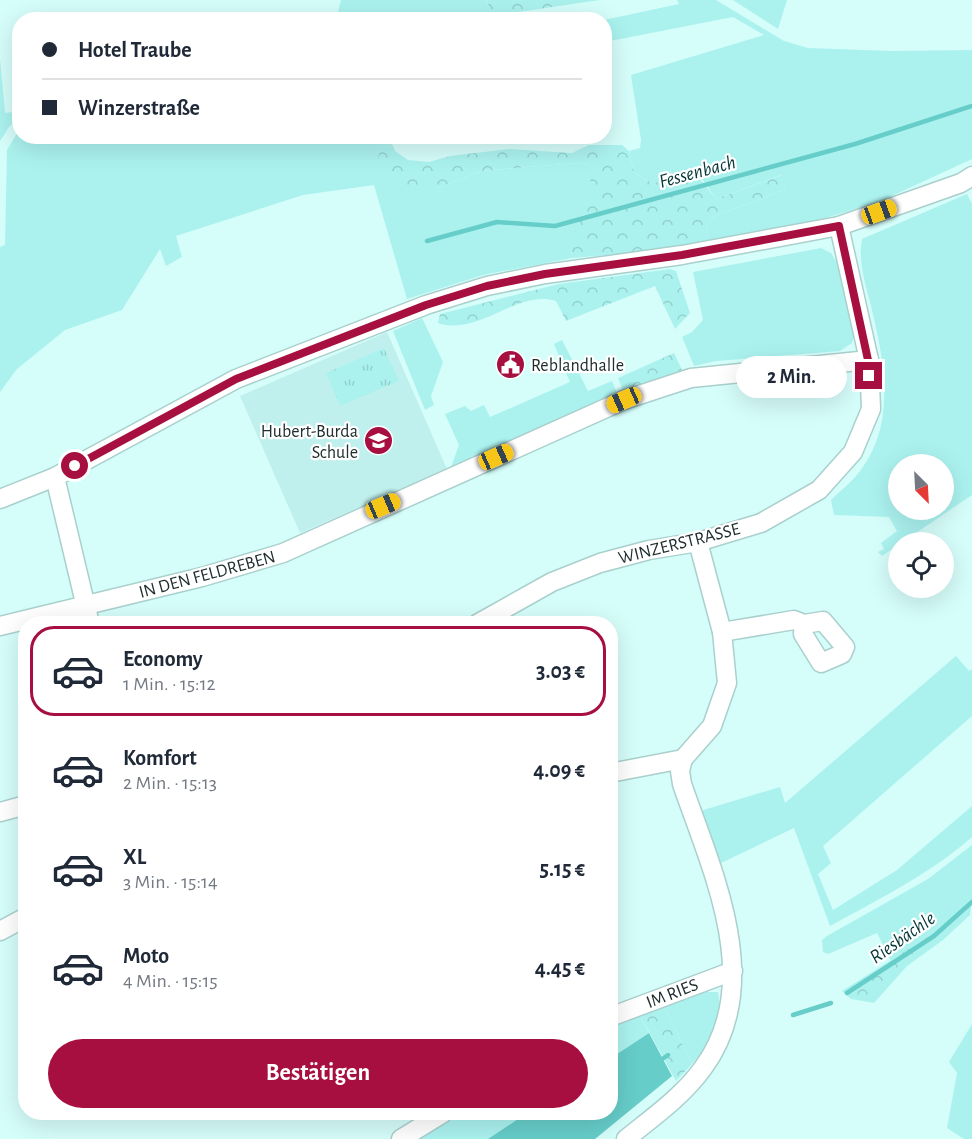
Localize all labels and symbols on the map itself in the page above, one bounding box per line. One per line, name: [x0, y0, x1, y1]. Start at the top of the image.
water label: Fessenbach: [657, 152, 738, 192]
car: [859, 197, 899, 227]
public building icon: Reblandhalle: [494, 349, 526, 381]
callout: 2 Min.: [737, 355, 848, 397]
place label: Reblandhalle: [531, 357, 624, 375]
route end: [855, 362, 882, 389]
car: [604, 384, 644, 416]
place label: Hubert-Burda Schule: [261, 423, 358, 462]
school or university icon: Hubert-Burda Schule: [363, 425, 395, 457]
car: [476, 441, 516, 473]
route start: [61, 452, 88, 479]
north arrow: [888, 454, 954, 520]
car: [363, 491, 403, 521]
street label: WINZERSTRASSE: [617, 520, 742, 568]
street label: IN DEN FELDREBEN: [137, 548, 277, 602]
water label: Riesbächle: [866, 908, 939, 968]
street label: IM RIES: [644, 976, 701, 1012]

